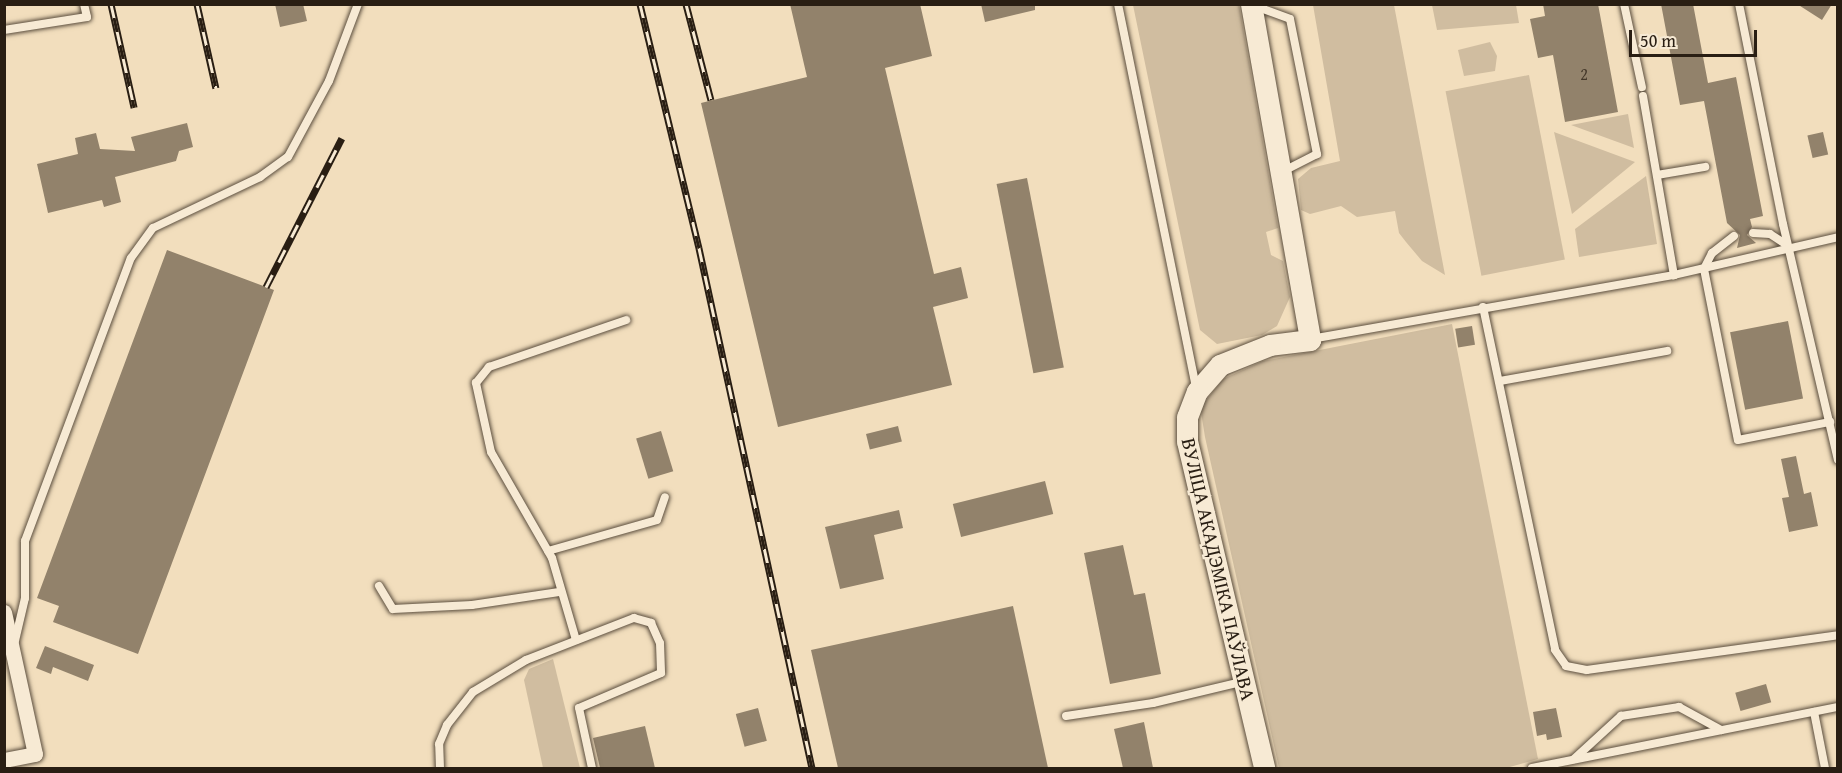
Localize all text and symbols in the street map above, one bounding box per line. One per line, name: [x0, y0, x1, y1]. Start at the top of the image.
scale bar: [1632, 18, 1760, 56]
text: 50 m: [1640, 27, 1676, 54]
house number: 2: [1580, 64, 1588, 84]
street label: ВУЛІЦА АКАДЭМІКА ПАЎЛАВА: [1177, 435, 1261, 703]

